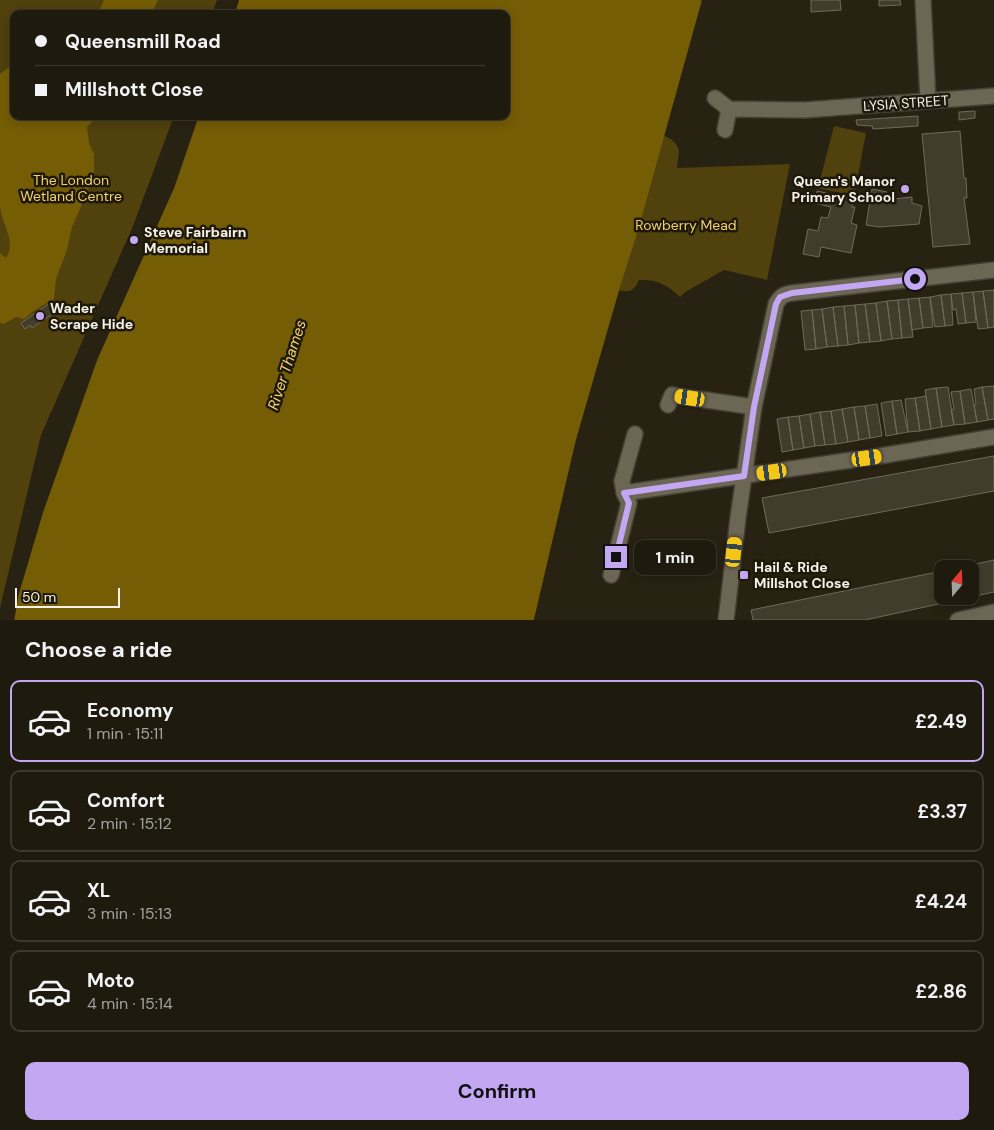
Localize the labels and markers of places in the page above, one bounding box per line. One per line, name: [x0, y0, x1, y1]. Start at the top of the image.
place label: Queen's Manor Primary School: [792, 172, 895, 206]
marker: Queen's Manor Primary School: [899, 183, 911, 195]
place label: Steve Fairbairn Memorial: [144, 223, 246, 257]
marker: Steve Fairbairn Memorial: [128, 234, 140, 246]
place label: Wader Scrape Hide: [50, 299, 133, 333]
marker: Wader Scrape Hide: [34, 310, 46, 322]
place label: Hail & Ride Millshot Close: [754, 558, 850, 592]
marker: Hail & Ride Millshot Close: [738, 569, 750, 581]

